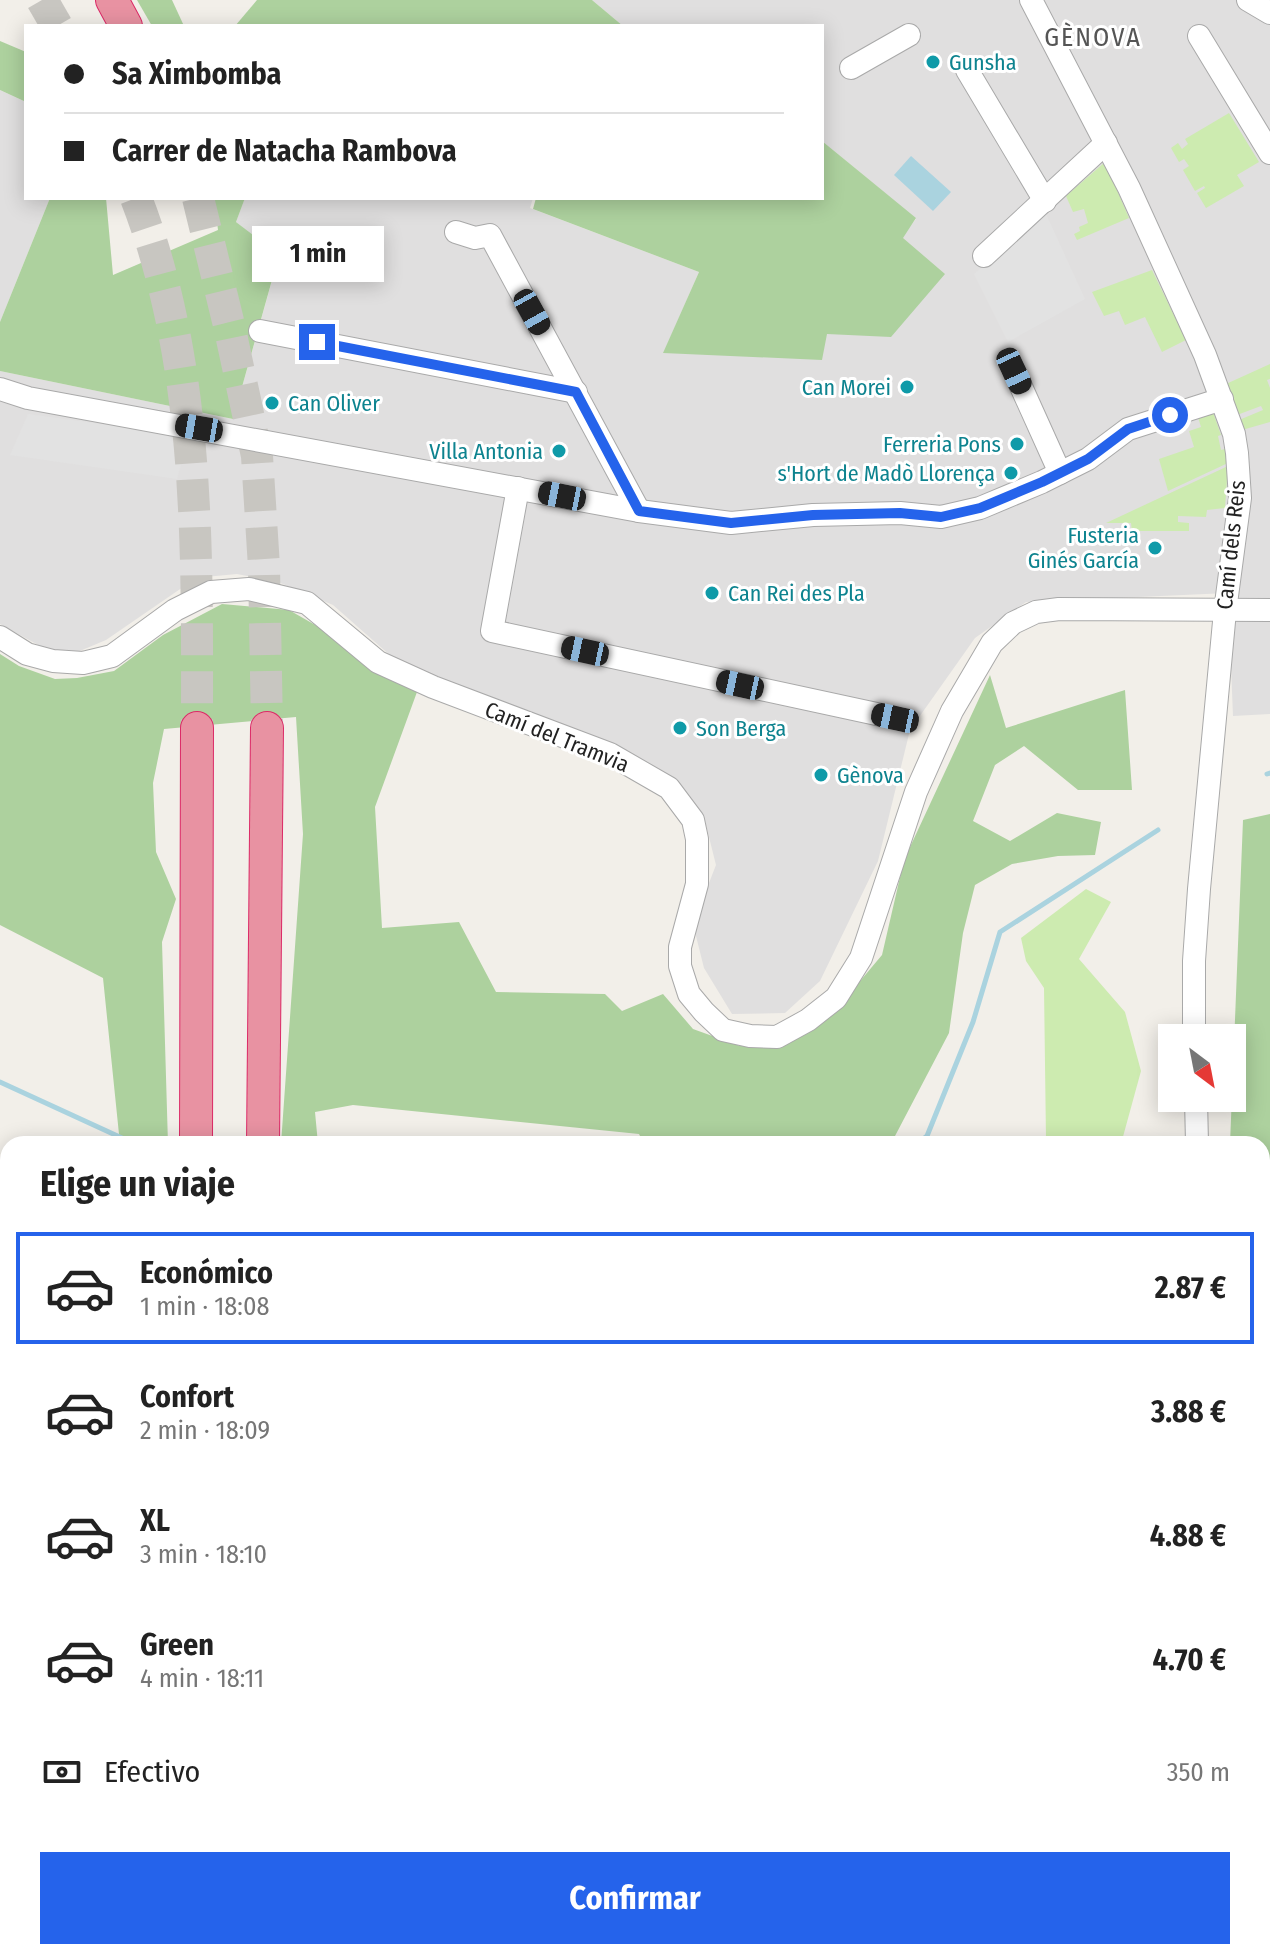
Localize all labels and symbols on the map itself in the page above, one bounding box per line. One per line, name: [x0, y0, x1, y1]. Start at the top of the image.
district label: GÈNOVA: [1044, 22, 1142, 53]
place label: Gunsha: [949, 49, 1016, 76]
marker: Gunsha: [924, 53, 942, 71]
callout: 1 min: [251, 226, 383, 282]
car: [510, 285, 554, 339]
route end: [299, 324, 335, 360]
car: [993, 344, 1035, 398]
place label: Can Morei: [802, 374, 891, 401]
marker: Can Morei: [898, 378, 916, 396]
place label: Can Oliver: [288, 390, 380, 417]
marker: Can Oliver: [263, 394, 281, 412]
route start: [1152, 397, 1188, 433]
car: [173, 412, 225, 444]
place label: Ferreria Pons: [883, 431, 1001, 458]
marker: Ferreria Pons: [1008, 435, 1026, 453]
place label: Villa Antonia: [429, 438, 543, 465]
marker: Villa Antonia: [550, 442, 568, 460]
place label: s'Hort de Madò Llorença: [778, 460, 995, 487]
marker: s'Hort de Madò Llorença: [1002, 464, 1020, 482]
street label: Camí dels Reis: [1211, 479, 1251, 611]
car: [536, 480, 588, 512]
place label: Fusteria Ginés García: [1028, 522, 1139, 574]
marker: Fusteria Ginés García: [1146, 539, 1164, 557]
place label: Can Rei des Pla: [728, 580, 865, 607]
marker: Can Rei des Pla: [703, 584, 721, 602]
car: [559, 634, 611, 668]
car: [714, 668, 766, 702]
street label: Camí del Tramvia: [481, 696, 633, 778]
car: [869, 701, 921, 735]
place label: Son Berga: [696, 715, 786, 742]
marker: Son Berga: [671, 719, 689, 737]
place label: Gènova: [837, 762, 904, 789]
marker: Gènova: [812, 766, 830, 784]
north arrow: [1158, 1024, 1246, 1112]

